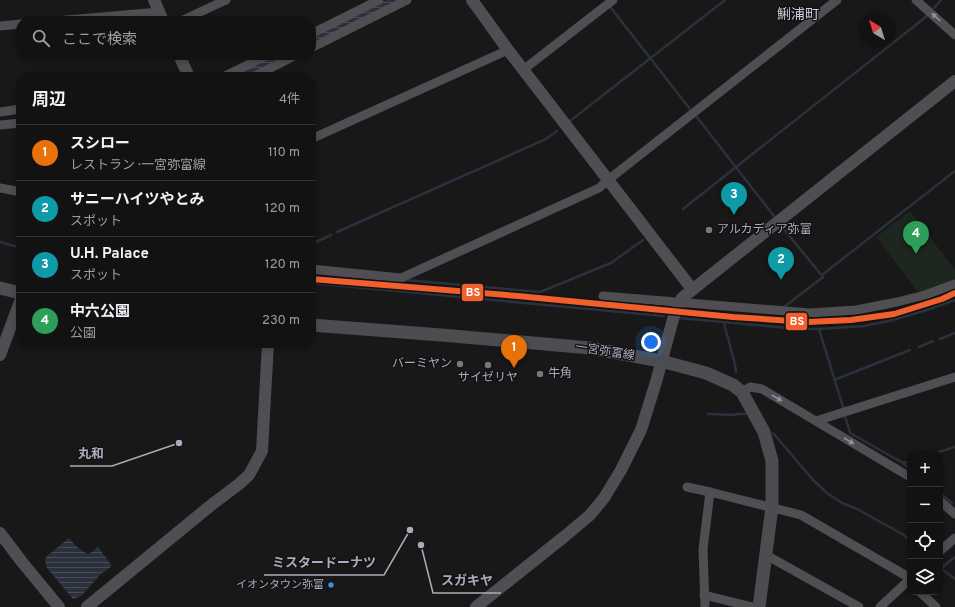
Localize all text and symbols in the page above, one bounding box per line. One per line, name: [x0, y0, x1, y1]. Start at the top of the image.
district label: 鯏浦町: [777, 6, 819, 24]
north arrow: [859, 12, 895, 48]
one-way arrow: [930, 13, 941, 22]
search box: [16, 16, 316, 60]
icon: search: [30, 27, 52, 49]
text: ここで検索: [62, 31, 137, 50]
text: 周辺: [32, 90, 66, 112]
text: 4件: [279, 92, 300, 108]
text: スシロー: [70, 135, 130, 154]
text: 1: [42, 145, 48, 161]
text: 110 m: [268, 145, 300, 161]
text: レストラン · 一宮弥富線: [70, 158, 206, 174]
pin: 3: [721, 182, 747, 215]
text: サニーハイツやとみ: [70, 191, 204, 210]
text: 2: [41, 201, 49, 217]
text: 120 m: [265, 201, 300, 217]
text: スポット: [70, 214, 122, 230]
pin: 4: [903, 221, 929, 254]
place label: アルカディア弥富: [717, 222, 812, 238]
marker: アルカディア弥富: [704, 225, 714, 235]
text: U.H. Palace: [70, 245, 149, 264]
pin: 2: [768, 247, 794, 280]
text: 3: [41, 257, 49, 273]
text: 120 m: [265, 257, 300, 273]
text: スポット: [70, 268, 122, 284]
line badge: BS: [461, 283, 484, 302]
text: BS: [466, 286, 480, 300]
text: 中六公園: [70, 303, 130, 322]
line badge: BS: [785, 312, 808, 331]
text: 4: [41, 313, 49, 329]
text: 230 m: [262, 313, 300, 329]
text: BS: [790, 315, 804, 329]
text: 公園: [70, 326, 96, 342]
your location: [641, 332, 661, 352]
pin: 1: [501, 335, 527, 368]
street label: 一宮弥富線: [574, 339, 636, 365]
place label: バーミヤン: [392, 356, 452, 372]
marker: バーミヤン: [455, 359, 465, 369]
marker: サイゼリヤ: [483, 360, 493, 370]
place label: 牛角: [548, 366, 572, 382]
marker: 牛角: [535, 369, 545, 379]
place label: サイゼリヤ: [458, 370, 518, 386]
one-way arrow: [771, 395, 783, 402]
one-way arrow: [844, 437, 854, 445]
callout: 丸和: [70, 441, 112, 466]
text: 丸和: [78, 446, 104, 463]
map controls: [907, 451, 943, 595]
button: +: [907, 451, 943, 487]
button: −: [907, 487, 943, 523]
button: locate: [907, 523, 943, 559]
callout: ミスタードーナツ: [264, 550, 384, 575]
text: ミスタードーナツ: [272, 556, 376, 572]
button: layers: [907, 559, 943, 595]
callout: スガキヤ: [433, 568, 501, 593]
text: スガキヤ: [441, 573, 493, 590]
place label: イオンタウン弥富: [236, 578, 324, 592]
marker: イオンタウン弥富: [326, 580, 336, 590]

